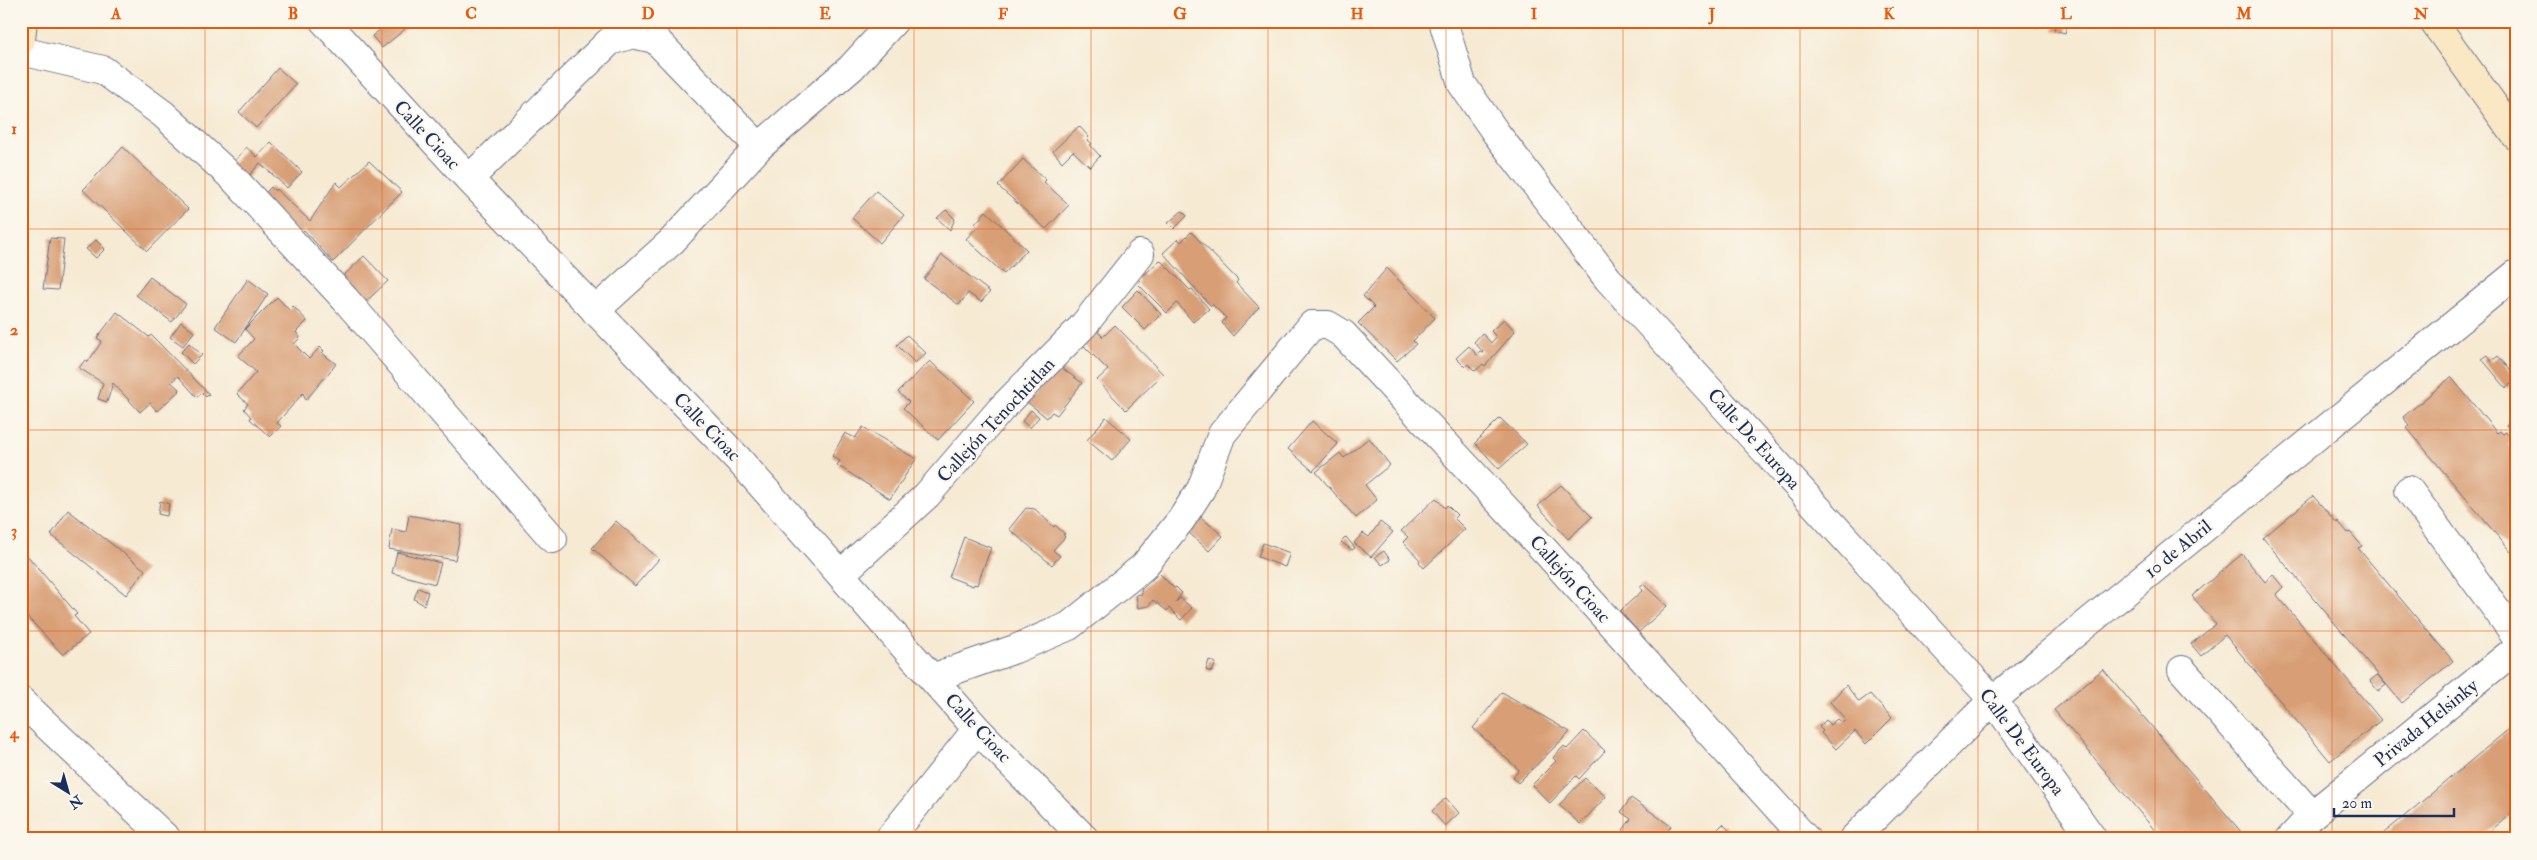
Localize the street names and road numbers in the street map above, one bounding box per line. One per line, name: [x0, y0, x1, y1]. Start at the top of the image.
street label: Calle Cioac: [389, 95, 466, 175]
street label: Callejón Tenochtitlan: [932, 352, 1060, 488]
street label: Calle De Europa: [1702, 383, 1806, 495]
street label: Calle Cioac: [668, 388, 746, 467]
street label: 10 de Abril: [2139, 514, 2217, 584]
street label: Callejón Cioac: [1524, 530, 1616, 628]
street label: Privada Helsinky: [2369, 673, 2483, 772]
street label: Calle De Europa: [1973, 684, 2070, 801]
street label: Calle Cioac: [940, 688, 1017, 768]

